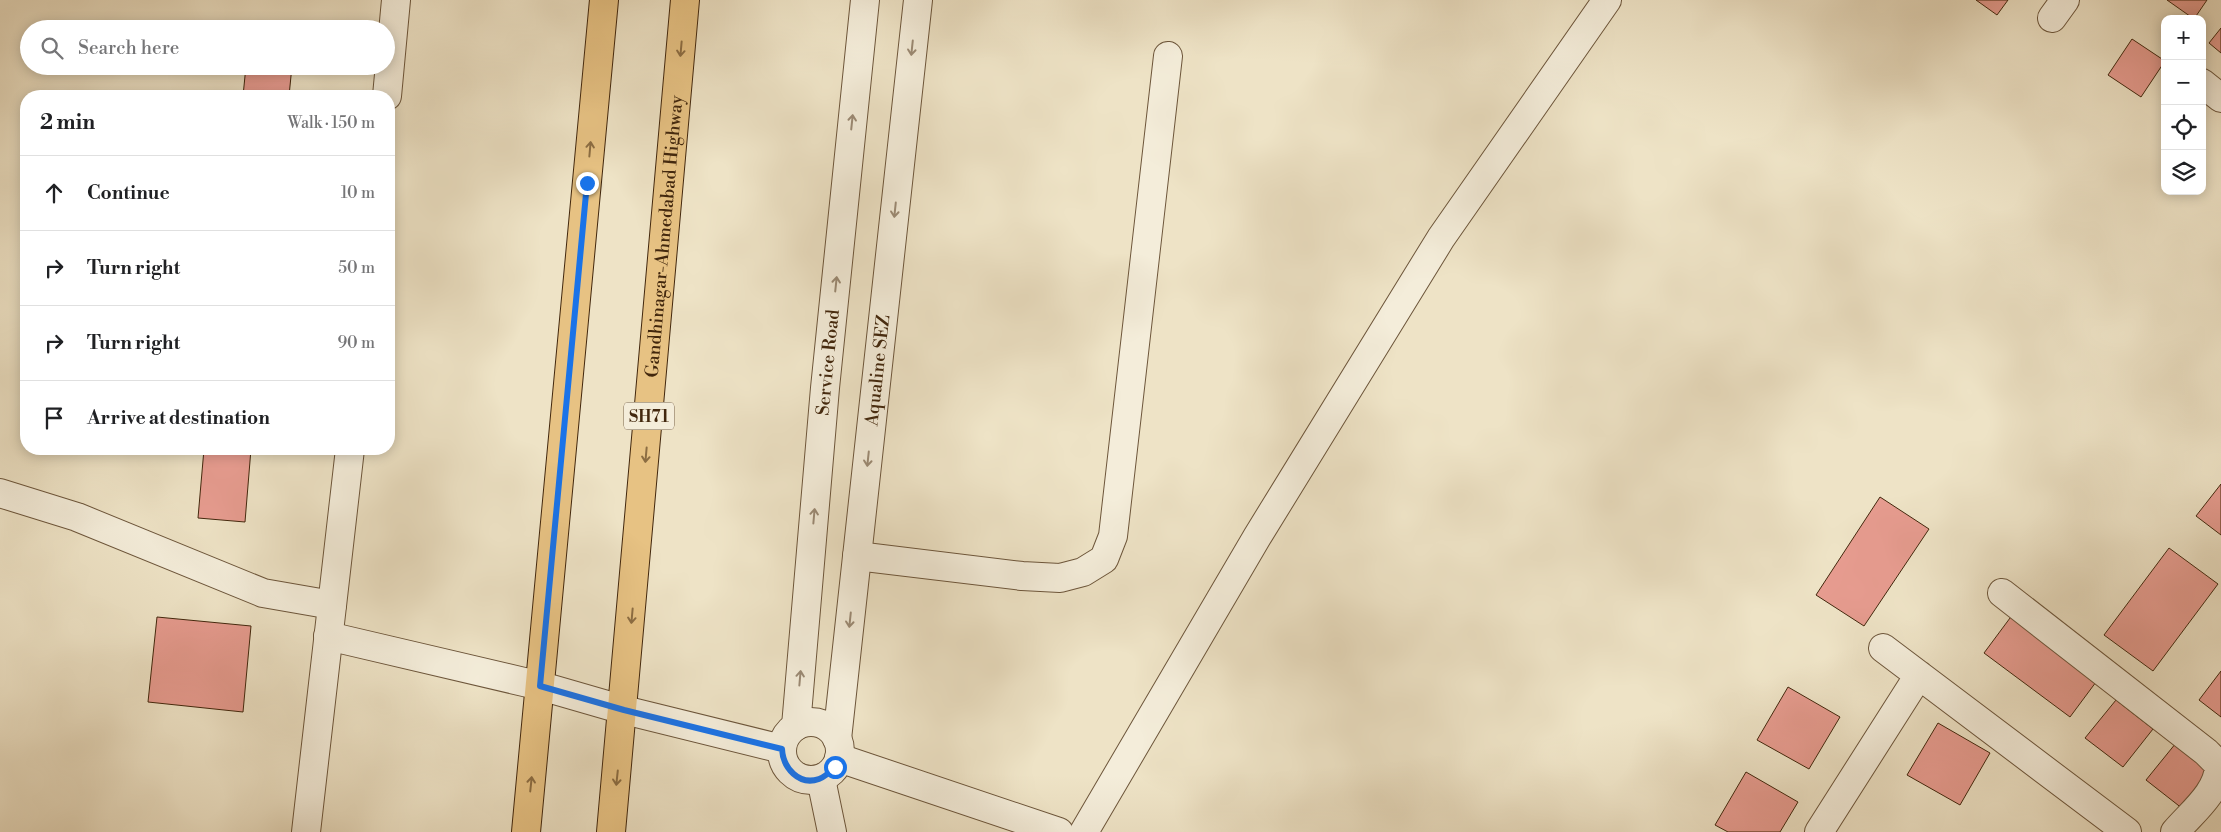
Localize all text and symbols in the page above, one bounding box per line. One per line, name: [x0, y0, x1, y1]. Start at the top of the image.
map controls: [2161, 15, 2206, 195]
button: +: [2161, 15, 2206, 60]
search box: [20, 20, 395, 75]
icon: search: [38, 34, 66, 62]
text: Search here: [78, 36, 179, 60]
one-way arrow: [676, 40, 685, 56]
one-way arrow: [907, 40, 917, 56]
button: −: [2161, 60, 2206, 105]
street label: Gandhinagar-Ahmedabad Highway: [640, 94, 689, 379]
button: locate: [2161, 105, 2206, 150]
text: 2 min: [40, 110, 95, 136]
text: Walk · 150 m: [287, 113, 375, 133]
one-way arrow: [847, 115, 857, 131]
one-way arrow: [585, 142, 595, 158]
button: layers: [2161, 150, 2206, 195]
route end: [576, 172, 599, 195]
icon: ahead: [40, 179, 68, 207]
text: Continue: [87, 181, 170, 205]
text: 10 m: [341, 183, 375, 203]
one-way arrow: [890, 202, 900, 218]
icon: right: [40, 254, 68, 282]
text: Turn right: [87, 256, 180, 280]
text: 50 m: [338, 258, 375, 278]
one-way arrow: [831, 276, 840, 292]
street label: Service Road: [812, 308, 845, 416]
street label: Aqualine SEZ: [860, 313, 895, 428]
icon: right: [40, 329, 68, 357]
text: Turn right: [87, 331, 180, 355]
text: 90 m: [337, 333, 375, 353]
road number: SH71: [624, 402, 674, 430]
icon: arrive: [40, 404, 68, 432]
text: Arrive at destination: [87, 406, 270, 430]
one-way arrow: [641, 446, 650, 462]
one-way arrow: [863, 450, 873, 466]
one-way arrow: [809, 508, 819, 524]
one-way arrow: [627, 608, 636, 624]
one-way arrow: [845, 612, 855, 628]
one-way arrow: [795, 670, 805, 686]
route start: [824, 756, 847, 779]
one-way arrow: [612, 770, 622, 786]
one-way arrow: [526, 776, 535, 792]

